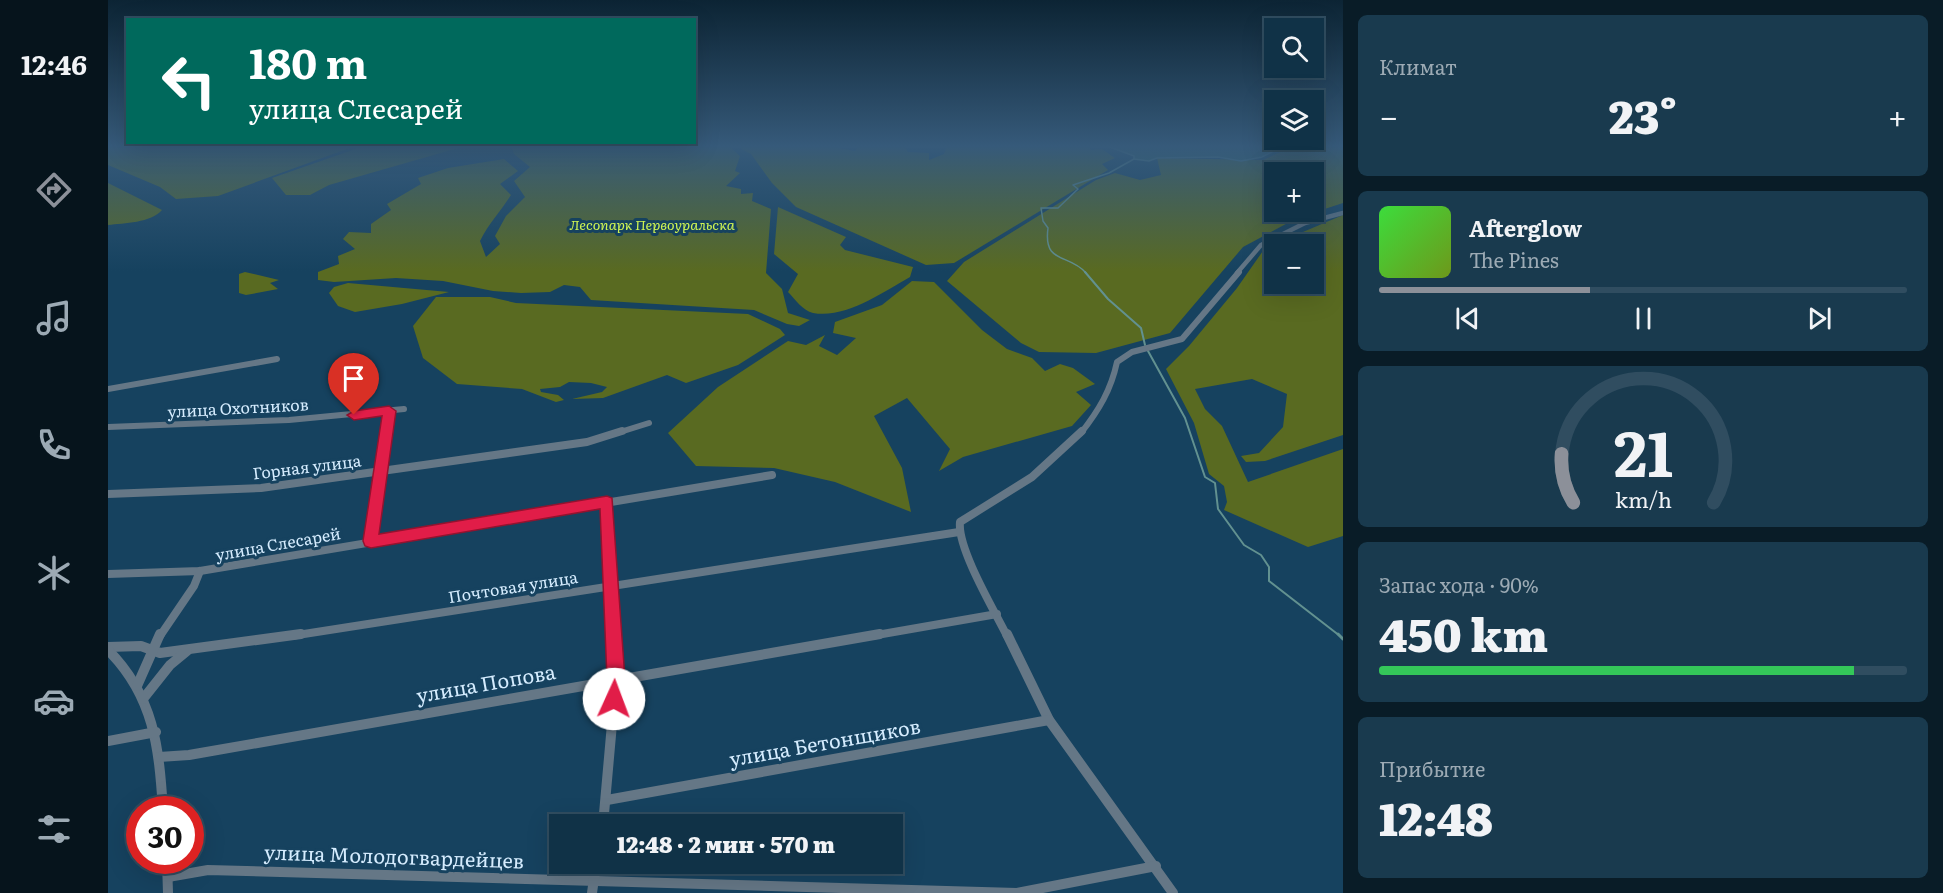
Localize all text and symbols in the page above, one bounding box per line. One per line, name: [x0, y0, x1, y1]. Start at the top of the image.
map controls: [1264, 18, 1324, 294]
button: search: [1264, 18, 1324, 78]
text: 180 m: [249, 30, 367, 92]
icon: left: [150, 42, 228, 120]
text: 12:46: [21, 43, 87, 83]
text: Климат: [1379, 51, 1457, 81]
text: 23°: [1609, 81, 1677, 148]
text: улица Слесарей: [249, 87, 463, 127]
button: layers: [1264, 90, 1324, 150]
text: −: [1379, 90, 1398, 139]
text: +: [1888, 90, 1907, 139]
button: +: [1264, 162, 1324, 222]
icon: directions: [33, 169, 75, 211]
text: Afterglow: [1469, 211, 1582, 244]
park label: Лесопарк Первоуральска: [569, 214, 735, 234]
button: −: [1264, 234, 1324, 294]
text: The Pines: [1469, 244, 1559, 274]
icon: music: [33, 297, 75, 339]
icon: previous: [1451, 302, 1484, 335]
icon: pause: [1627, 302, 1660, 335]
icon: next: [1803, 302, 1836, 335]
pin: [328, 353, 379, 415]
icon: arrive: [337, 362, 370, 395]
street label: улица Охотников: [167, 391, 309, 423]
text: 21: [1613, 405, 1673, 497]
icon: phone: [33, 424, 75, 466]
street label: Горная улица: [251, 447, 363, 485]
text: km/h: [1614, 484, 1672, 516]
street label: улица Слесарей: [213, 520, 343, 566]
icon: climate: [33, 552, 75, 594]
street label: Почтовая улица: [446, 564, 580, 608]
text: Запас хода · 90%: [1379, 569, 1539, 599]
text: 450 km: [1379, 599, 1548, 666]
street label: улица Попова: [414, 655, 558, 709]
position arrow: [582, 667, 646, 731]
icon: car: [33, 680, 75, 722]
street label: улица Бетонщиков: [727, 709, 923, 773]
text: Прибытие: [1379, 753, 1485, 783]
text: 12:48: [1379, 783, 1493, 850]
speed limit sign: 30: [126, 796, 204, 874]
icon: filters: [33, 808, 75, 850]
text: 12:48 · 2 мин · 570 m: [617, 827, 835, 860]
street label: улица Молодогвардейцев: [264, 835, 525, 875]

